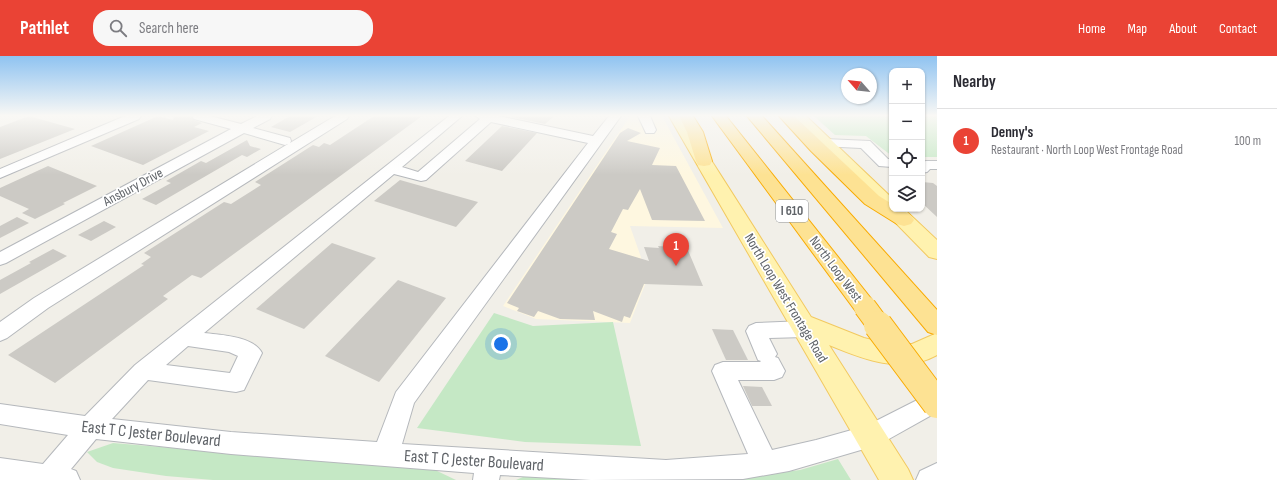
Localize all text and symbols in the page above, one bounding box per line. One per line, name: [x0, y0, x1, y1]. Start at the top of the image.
search box: [93, 10, 373, 46]
text: Pathlet: [20, 17, 69, 40]
icon: search: [107, 17, 129, 39]
text: Search here: [139, 19, 199, 38]
text: Home: [1078, 20, 1106, 37]
text: Map: [1128, 20, 1147, 37]
text: About: [1169, 20, 1197, 37]
text: Contact: [1219, 20, 1257, 37]
north arrow: [841, 68, 877, 104]
map controls: [889, 68, 925, 212]
button: +: [889, 68, 925, 104]
text: Nearby: [953, 72, 996, 92]
button: −: [889, 104, 925, 140]
text: Denny's: [991, 123, 1033, 142]
text: 1: [963, 133, 969, 149]
text: 100 m: [1234, 133, 1261, 149]
button: locate: [889, 140, 925, 176]
text: Restaurant · North Loop West Frontage Road: [991, 142, 1183, 158]
street label: Ansbury Drive: [99, 164, 166, 210]
button: layers: [889, 176, 925, 212]
road number: I 610: [776, 200, 808, 222]
street label: North Loop West Frontage Road: [741, 230, 831, 366]
pin: 1: [663, 233, 689, 266]
street label: North Loop West: [806, 233, 866, 305]
your location: [491, 334, 511, 354]
street label: East T C Jester Boulevard: [80, 417, 222, 451]
street label: East T C Jester Boulevard: [404, 446, 544, 476]

